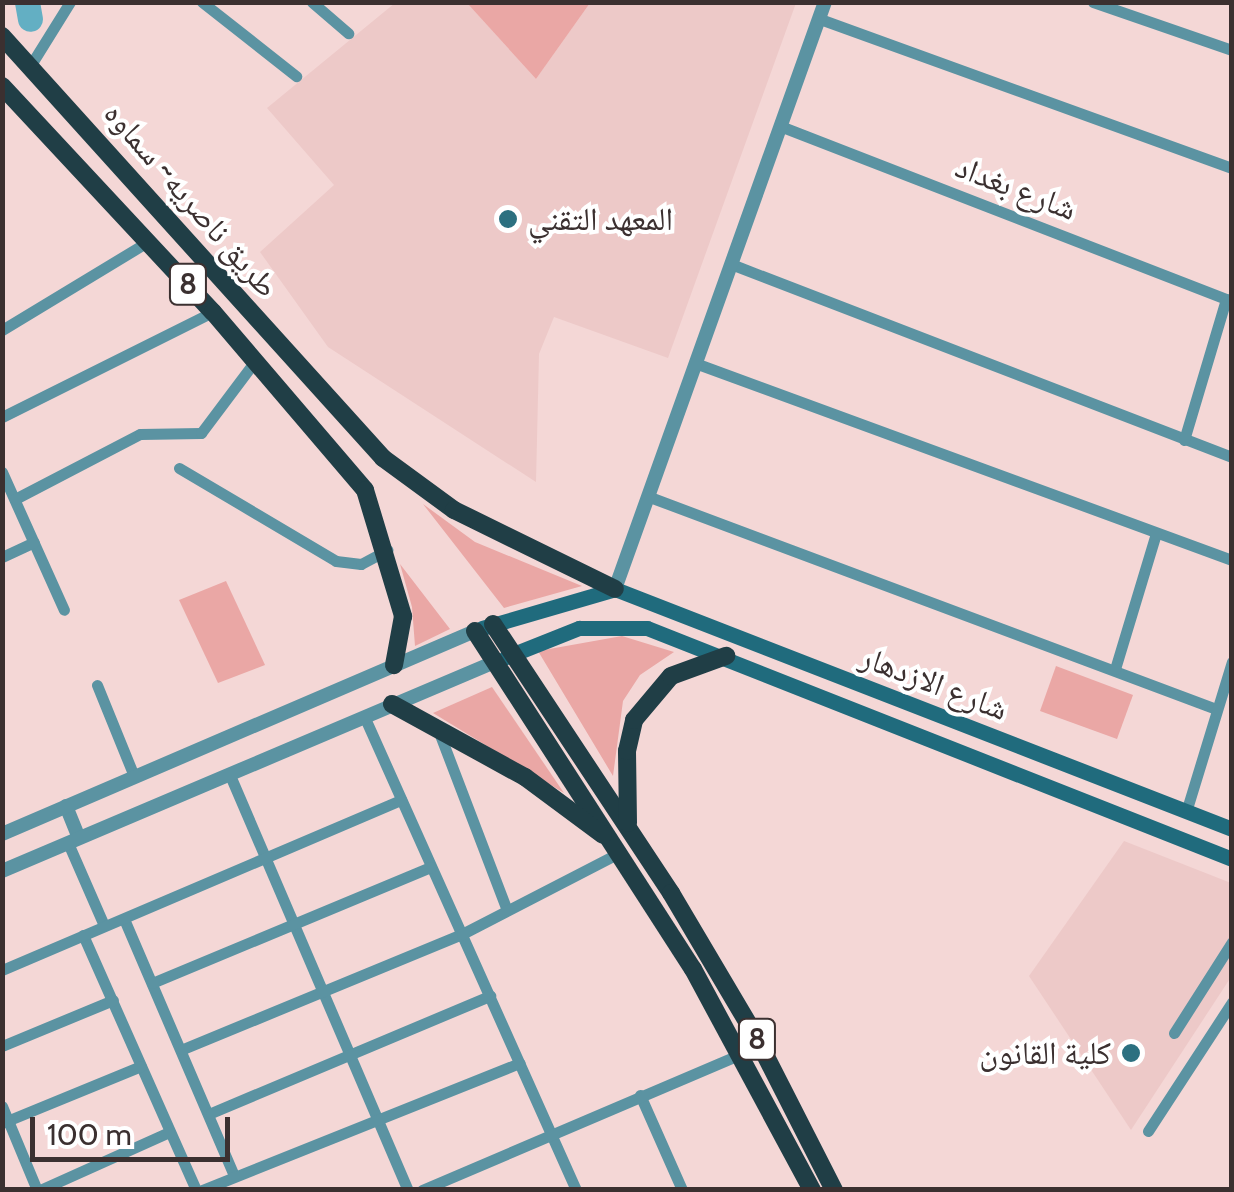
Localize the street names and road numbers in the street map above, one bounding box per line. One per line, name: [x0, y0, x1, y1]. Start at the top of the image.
street label: طريق ناصريه~ سماوه: [96, 95, 286, 305]
street label: شارع بغداد: [950, 147, 1082, 229]
road number: 8: [168, 259, 208, 309]
street label: شارع الازدهار: [855, 637, 1013, 729]
road number: 8: [737, 1014, 777, 1064]

